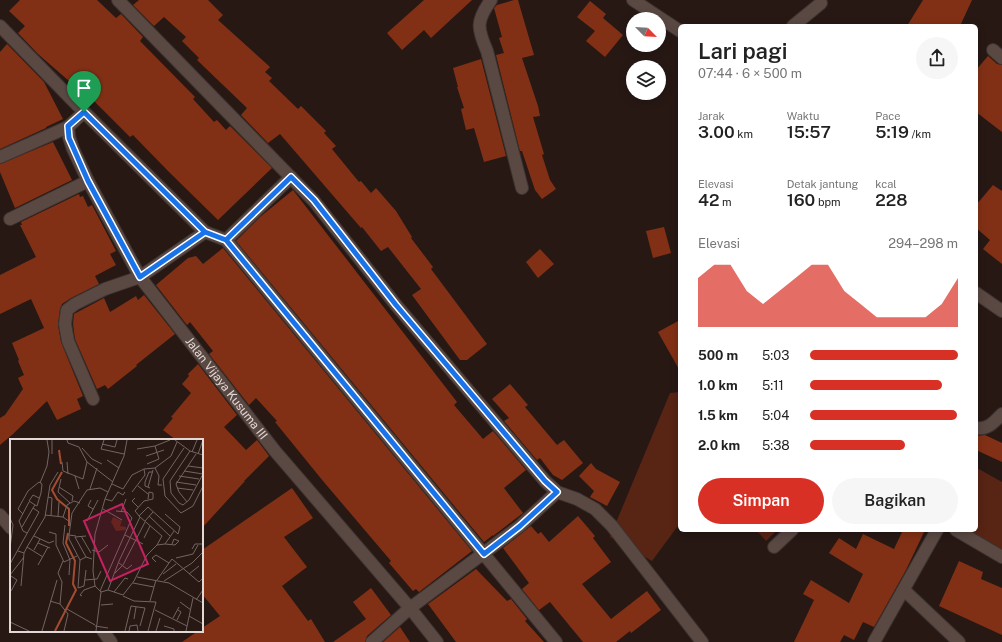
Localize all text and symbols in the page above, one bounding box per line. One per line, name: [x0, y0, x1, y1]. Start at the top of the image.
north arrow: [626, 12, 666, 52]
map controls: [626, 12, 666, 100]
button: share: [916, 37, 958, 79]
text: Lari pagi: [698, 38, 787, 64]
button: layers: [626, 60, 666, 100]
text: 07:44 · 6 × 500 m: [698, 66, 802, 81]
pin: [67, 71, 101, 112]
icon: arrive: [73, 77, 95, 99]
text: Jarak: [698, 110, 725, 122]
text: Waktu: [787, 110, 819, 122]
text: Pace: [875, 110, 900, 122]
text: 3.00: [698, 122, 735, 142]
text: 15:57: [787, 122, 831, 142]
text: 5:19: [875, 122, 909, 142]
text: km: [735, 128, 753, 140]
text: /km: [909, 128, 931, 140]
text: Elevasi: [698, 178, 734, 190]
text: Detak jantung: [787, 178, 858, 190]
text: kcal: [875, 178, 897, 190]
text: 42: [698, 190, 719, 210]
text: 160: [787, 190, 815, 210]
text: 228: [875, 190, 908, 210]
text: m: [719, 196, 732, 208]
text: bpm: [815, 196, 841, 208]
text: Elevasi: [698, 236, 740, 251]
text: 294–298 m: [888, 236, 958, 251]
street label: Jalan Vijaya Kusuma III: [182, 334, 270, 442]
text: 500 m: [698, 348, 738, 363]
text: 5:03: [762, 348, 789, 363]
text: 1.0 km: [698, 378, 738, 393]
text: 5:11: [762, 378, 784, 393]
text: 1.5 km: [698, 408, 738, 423]
text: 5:04: [762, 408, 789, 423]
text: 2.0 km: [698, 438, 740, 453]
text: 5:38: [762, 438, 790, 453]
inset map: [10, 439, 203, 632]
button: Simpan: [698, 478, 824, 524]
button: Bagikan: [832, 478, 958, 524]

